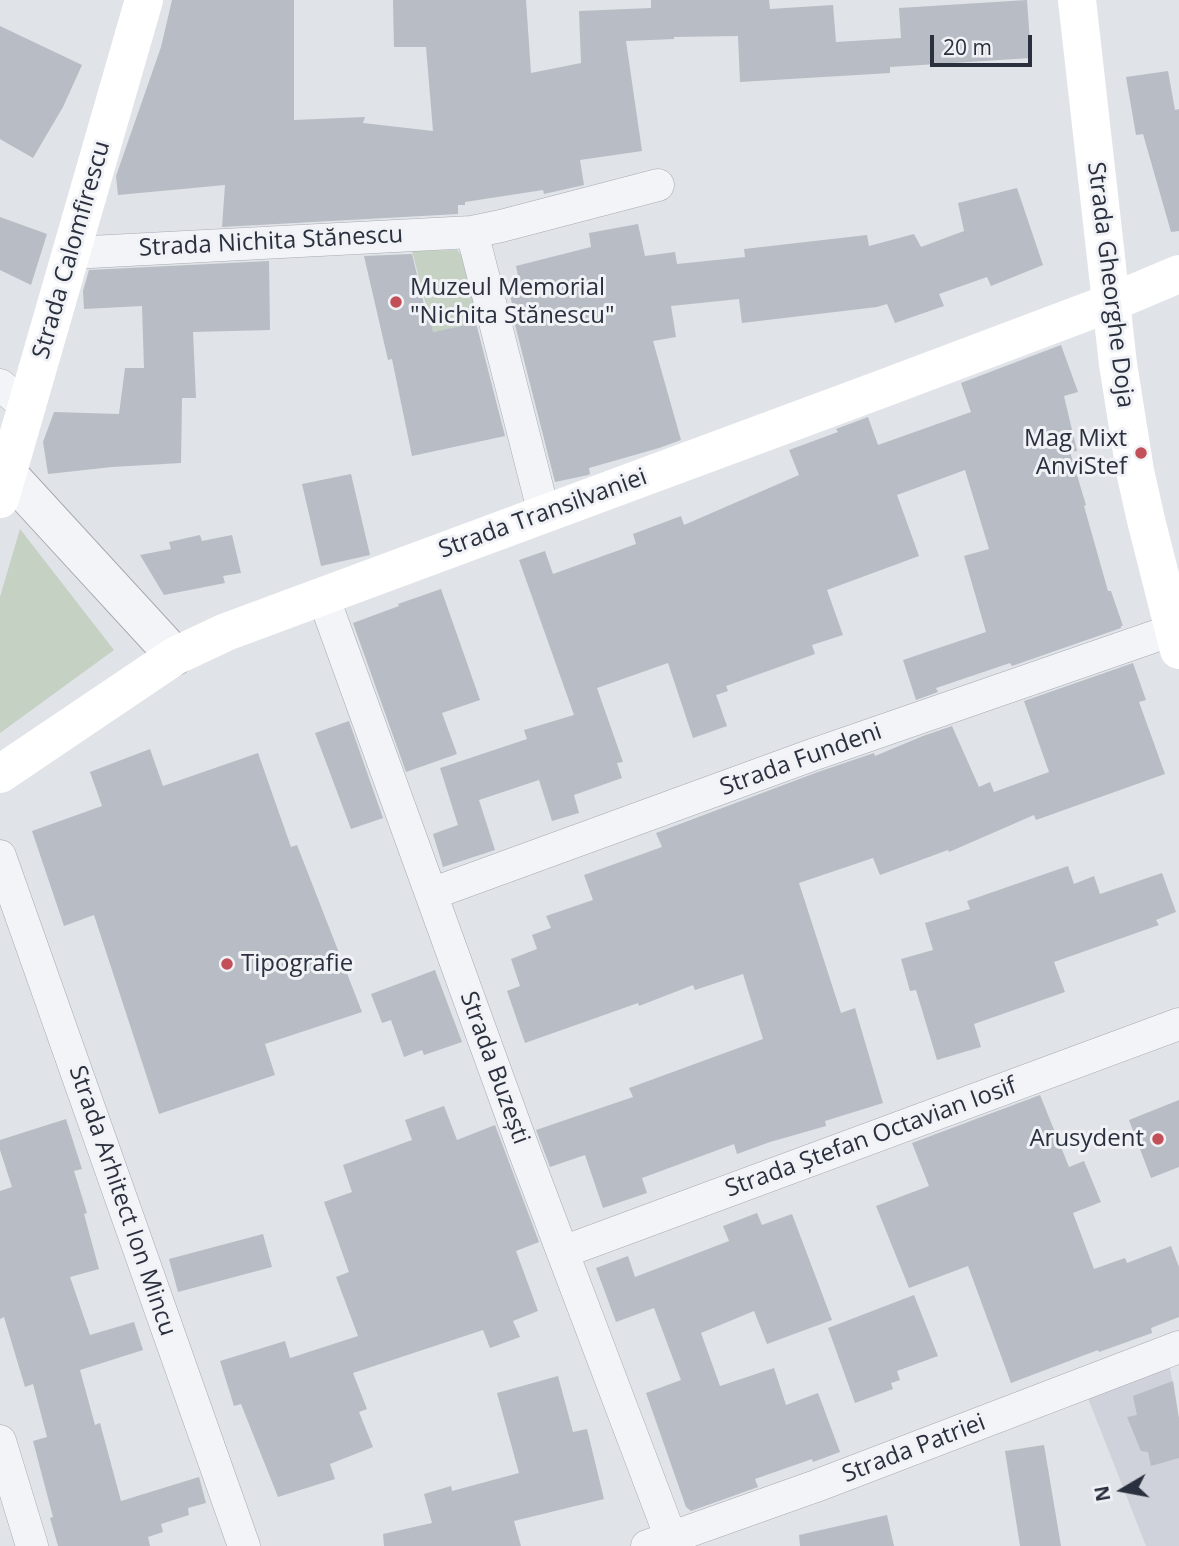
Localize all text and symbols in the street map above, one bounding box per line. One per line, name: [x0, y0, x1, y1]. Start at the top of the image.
scale bar: [934, 21, 1036, 65]
text: 20 m: [943, 33, 992, 61]
street label: Strada Calomfirescu: [27, 138, 117, 362]
street label: Strada Gheorghe Doja: [1081, 160, 1139, 410]
street label: Strada Nichita Stănescu: [138, 221, 404, 263]
place label: Muzeul Memorial "Nichita Stănescu": [410, 274, 615, 330]
marker: Muzeul Memorial "Nichita Stănescu": [388, 294, 404, 310]
place label: Mag Mixt AnviStef: [1024, 425, 1127, 481]
marker: Mag Mixt AnviStef: [1133, 445, 1149, 461]
street label: Strada Transilvaniei: [435, 463, 651, 565]
street label: Strada Fundeni: [716, 717, 886, 803]
place label: Tipografie: [241, 950, 353, 978]
marker: Tipografie: [219, 956, 235, 972]
street label: Strada Buzești: [453, 988, 535, 1148]
street label: Strada Arhitect Ion Mincu: [62, 1062, 182, 1340]
street label: Strada Ștefan Octavian Iosif: [721, 1072, 1021, 1204]
place label: Arusydent: [1029, 1125, 1144, 1153]
marker: Arusydent: [1150, 1131, 1166, 1147]
street label: Strada Patriei: [838, 1409, 990, 1489]
north arrow: [1088, 1455, 1158, 1525]
text: N: [1088, 1484, 1116, 1504]

